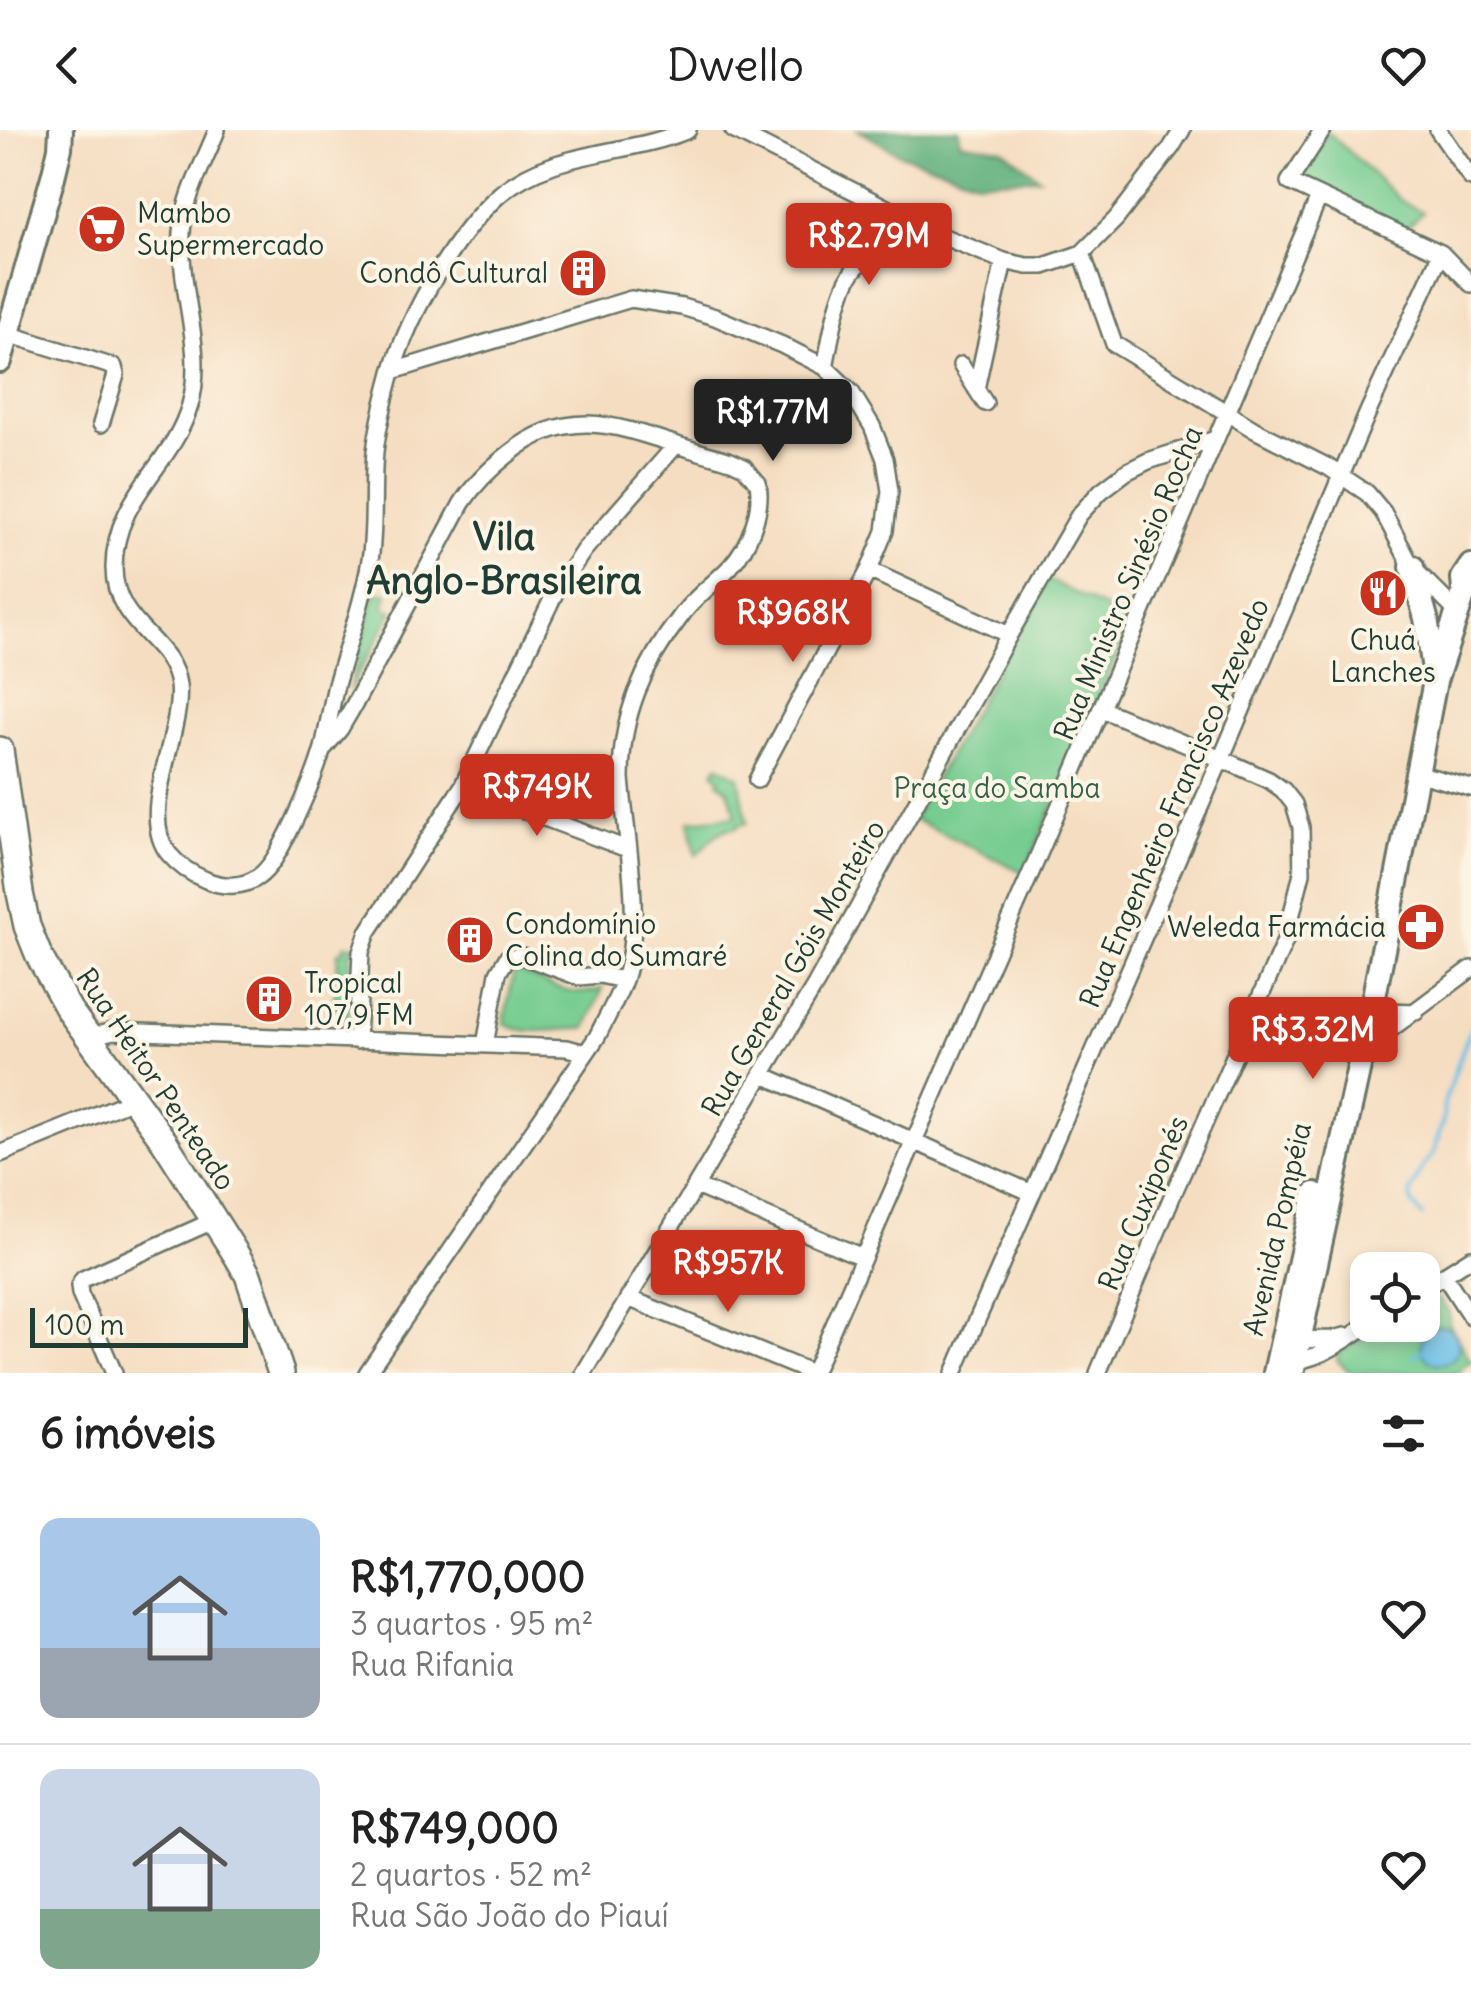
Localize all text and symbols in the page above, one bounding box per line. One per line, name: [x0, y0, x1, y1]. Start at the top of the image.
text: Dwello: [667, 37, 804, 93]
icon: back: [40, 38, 95, 93]
icon: heart: [1376, 38, 1431, 93]
place label: Mambo Supermercado: [137, 195, 324, 263]
supermarket icon: Mambo Supermercado: [76, 203, 128, 255]
pin: R$2.79M: [777, 203, 961, 288]
text: R$2.79M: [808, 215, 930, 256]
building icon: Condô Cultural: [557, 247, 609, 299]
place label: Condô Cultural: [359, 255, 548, 291]
pin: R$1.77M: [681, 379, 865, 464]
text: R$1.77M: [716, 391, 830, 432]
street label: Rua Ministro Sinésio Rocha: [1045, 420, 1211, 746]
district label: Vila Anglo-Brasileira: [366, 513, 642, 604]
restaurant icon: Chuá Lanches: [1357, 567, 1409, 619]
pin: R$968K: [712, 580, 874, 665]
text: R$968K: [736, 592, 850, 633]
street label: Rua Engenheiro Francisco Azevedo: [1071, 593, 1277, 1013]
place label: Chuá Lanches: [1330, 622, 1436, 690]
pin: R$749K: [456, 754, 618, 839]
text: R$749K: [482, 766, 592, 807]
park label: Praça do Samba: [894, 770, 1100, 806]
street label: Rua General Góis Monteiro: [693, 813, 893, 1123]
pharmacy icon: Weleda Farmácia: [1395, 901, 1447, 953]
place label: Condomínio Colina do Sumaré: [505, 906, 727, 974]
place label: Weleda Farmácia: [1167, 909, 1386, 945]
building icon: Condomínio Colina do Sumaré: [444, 914, 496, 966]
street label: Rua Heitor Penteado: [68, 961, 244, 1197]
place label: Tropical 107,9 FM: [304, 965, 414, 1033]
building icon: Tropical 107,9 FM: [243, 973, 295, 1025]
pin: R$3.32M: [1221, 997, 1405, 1082]
text: R$3.32M: [1251, 1009, 1375, 1050]
street label: Rua Cuxiponés: [1090, 1110, 1196, 1296]
street label: Avenida Pompéia: [1235, 1119, 1319, 1339]
pin: R$957K: [647, 1230, 809, 1315]
text: R$957K: [673, 1242, 783, 1283]
map controls: [1350, 1252, 1440, 1342]
button: locate: [1350, 1252, 1440, 1342]
scale bar: [30, 1303, 248, 1348]
text: 100 m: [45, 1307, 124, 1343]
icon: filters: [1376, 1406, 1431, 1461]
text: 6 imóveis: [40, 1407, 216, 1459]
text: R$1,770,000: [350, 1551, 585, 1603]
icon: home: [120, 1558, 240, 1678]
icon: heart: [1376, 1591, 1431, 1646]
text: 3 quartos · 95 m²: [350, 1603, 594, 1644]
text: Rua Rifania: [350, 1644, 514, 1685]
text: R$749,000: [350, 1802, 559, 1854]
icon: home: [120, 1809, 240, 1929]
icon: heart: [1376, 1842, 1431, 1897]
text: 2 quartos · 52 m²: [350, 1854, 592, 1895]
text: Rua São João do Piauí: [350, 1895, 669, 1936]

